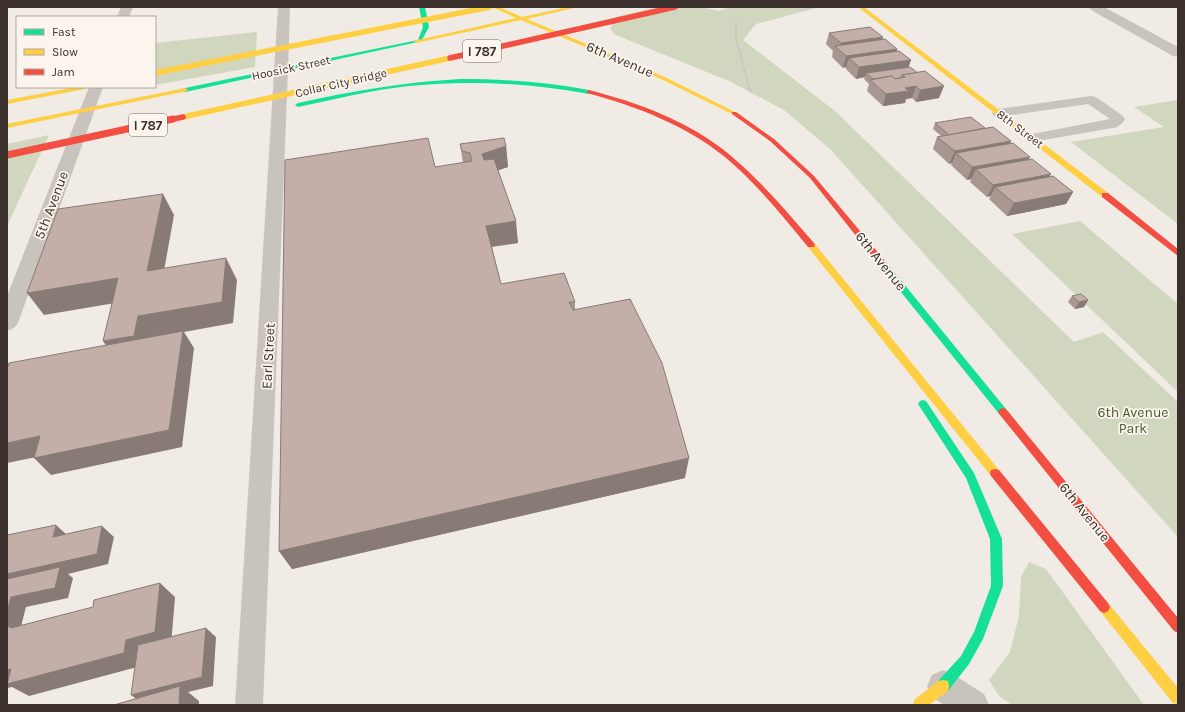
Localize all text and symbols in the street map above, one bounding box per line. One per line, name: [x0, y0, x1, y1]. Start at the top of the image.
legend: [16, 16, 156, 88]
text: Fast: [52, 25, 76, 39]
street label: 6th Avenue: [584, 38, 656, 81]
road number: I 787: [463, 40, 501, 62]
text: Slow: [52, 45, 78, 59]
street label: Hoosick Street: [251, 53, 332, 83]
text: Jam: [52, 65, 75, 79]
street label: Collar City Bridge: [294, 66, 388, 100]
street label: 8th Street: [994, 107, 1047, 151]
road number: I 787: [129, 114, 167, 136]
street label: 5th Avenue: [31, 169, 72, 241]
street label: 6th Avenue: [852, 228, 910, 294]
street label: Earl Street: [258, 322, 279, 390]
park label: 6th Avenue Park: [1097, 404, 1169, 437]
street label: 6th Avenue: [1056, 479, 1114, 545]

